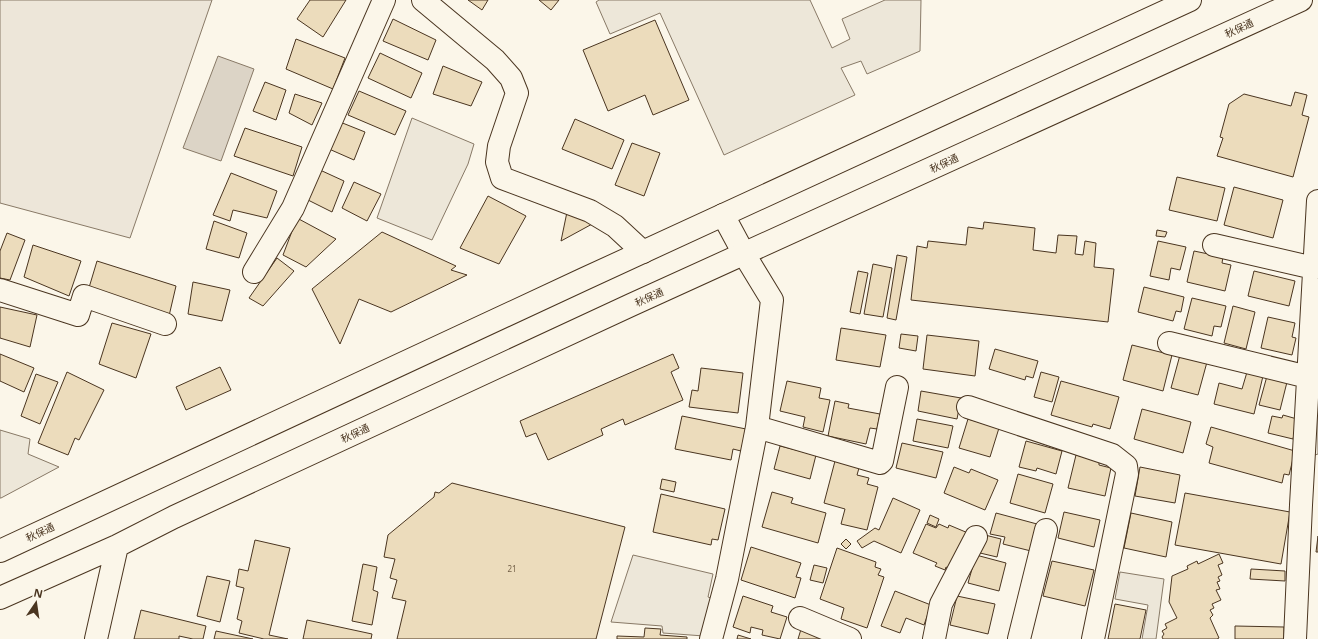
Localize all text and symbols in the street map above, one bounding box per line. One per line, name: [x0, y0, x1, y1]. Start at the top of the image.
street label: 秋保通: [1222, 15, 1256, 41]
street label: 秋保通: [927, 150, 961, 176]
street label: 秋保通: [632, 285, 666, 309]
street label: 秋保通: [338, 420, 372, 446]
street label: 秋保通: [23, 519, 57, 545]
house number: 21: [507, 563, 517, 574]
north arrow: [16, 583, 56, 623]
text: N: [32, 584, 44, 601]

